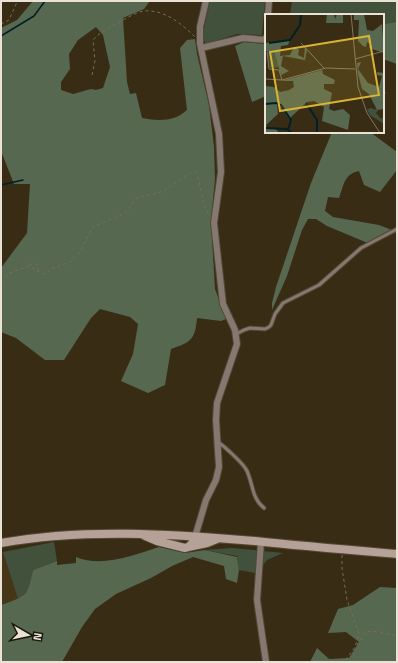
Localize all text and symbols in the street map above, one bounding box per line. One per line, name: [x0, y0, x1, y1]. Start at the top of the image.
inset map: [265, 14, 384, 133]
north arrow: [8, 615, 48, 655]
text: N: [29, 632, 46, 642]

